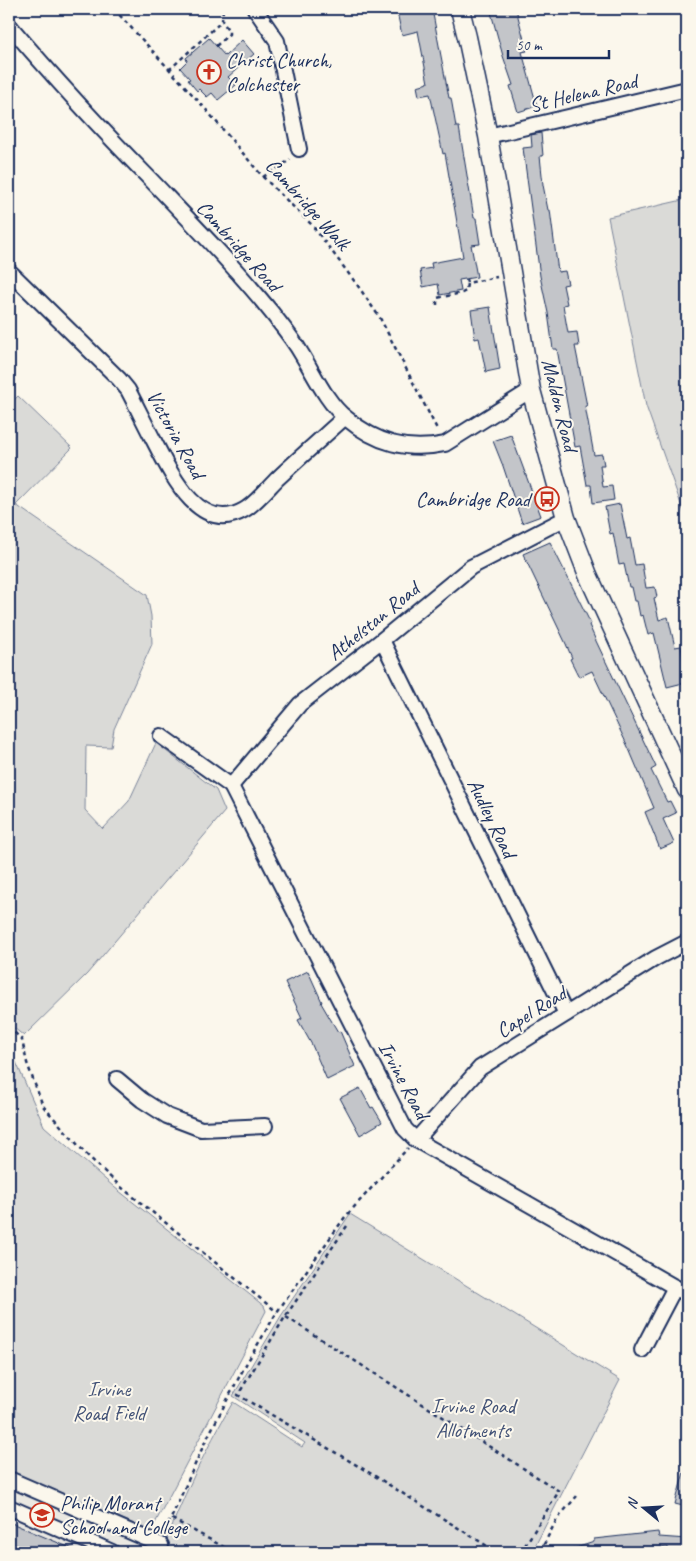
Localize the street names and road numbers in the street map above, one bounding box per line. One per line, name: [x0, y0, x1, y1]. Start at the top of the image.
street label: St Helena Road: [526, 67, 643, 118]
street label: Cambridge Walk: [260, 153, 358, 257]
street label: Cambridge Road: [191, 195, 289, 299]
street label: Maldon Road: [536, 356, 585, 457]
street label: Victoria Road: [141, 385, 213, 486]
street label: Athelstan Road: [322, 574, 427, 666]
street label: Audley Road: [462, 774, 524, 865]
street label: Capel Road: [491, 979, 573, 1044]
street label: Irvine Road: [373, 1037, 437, 1126]

